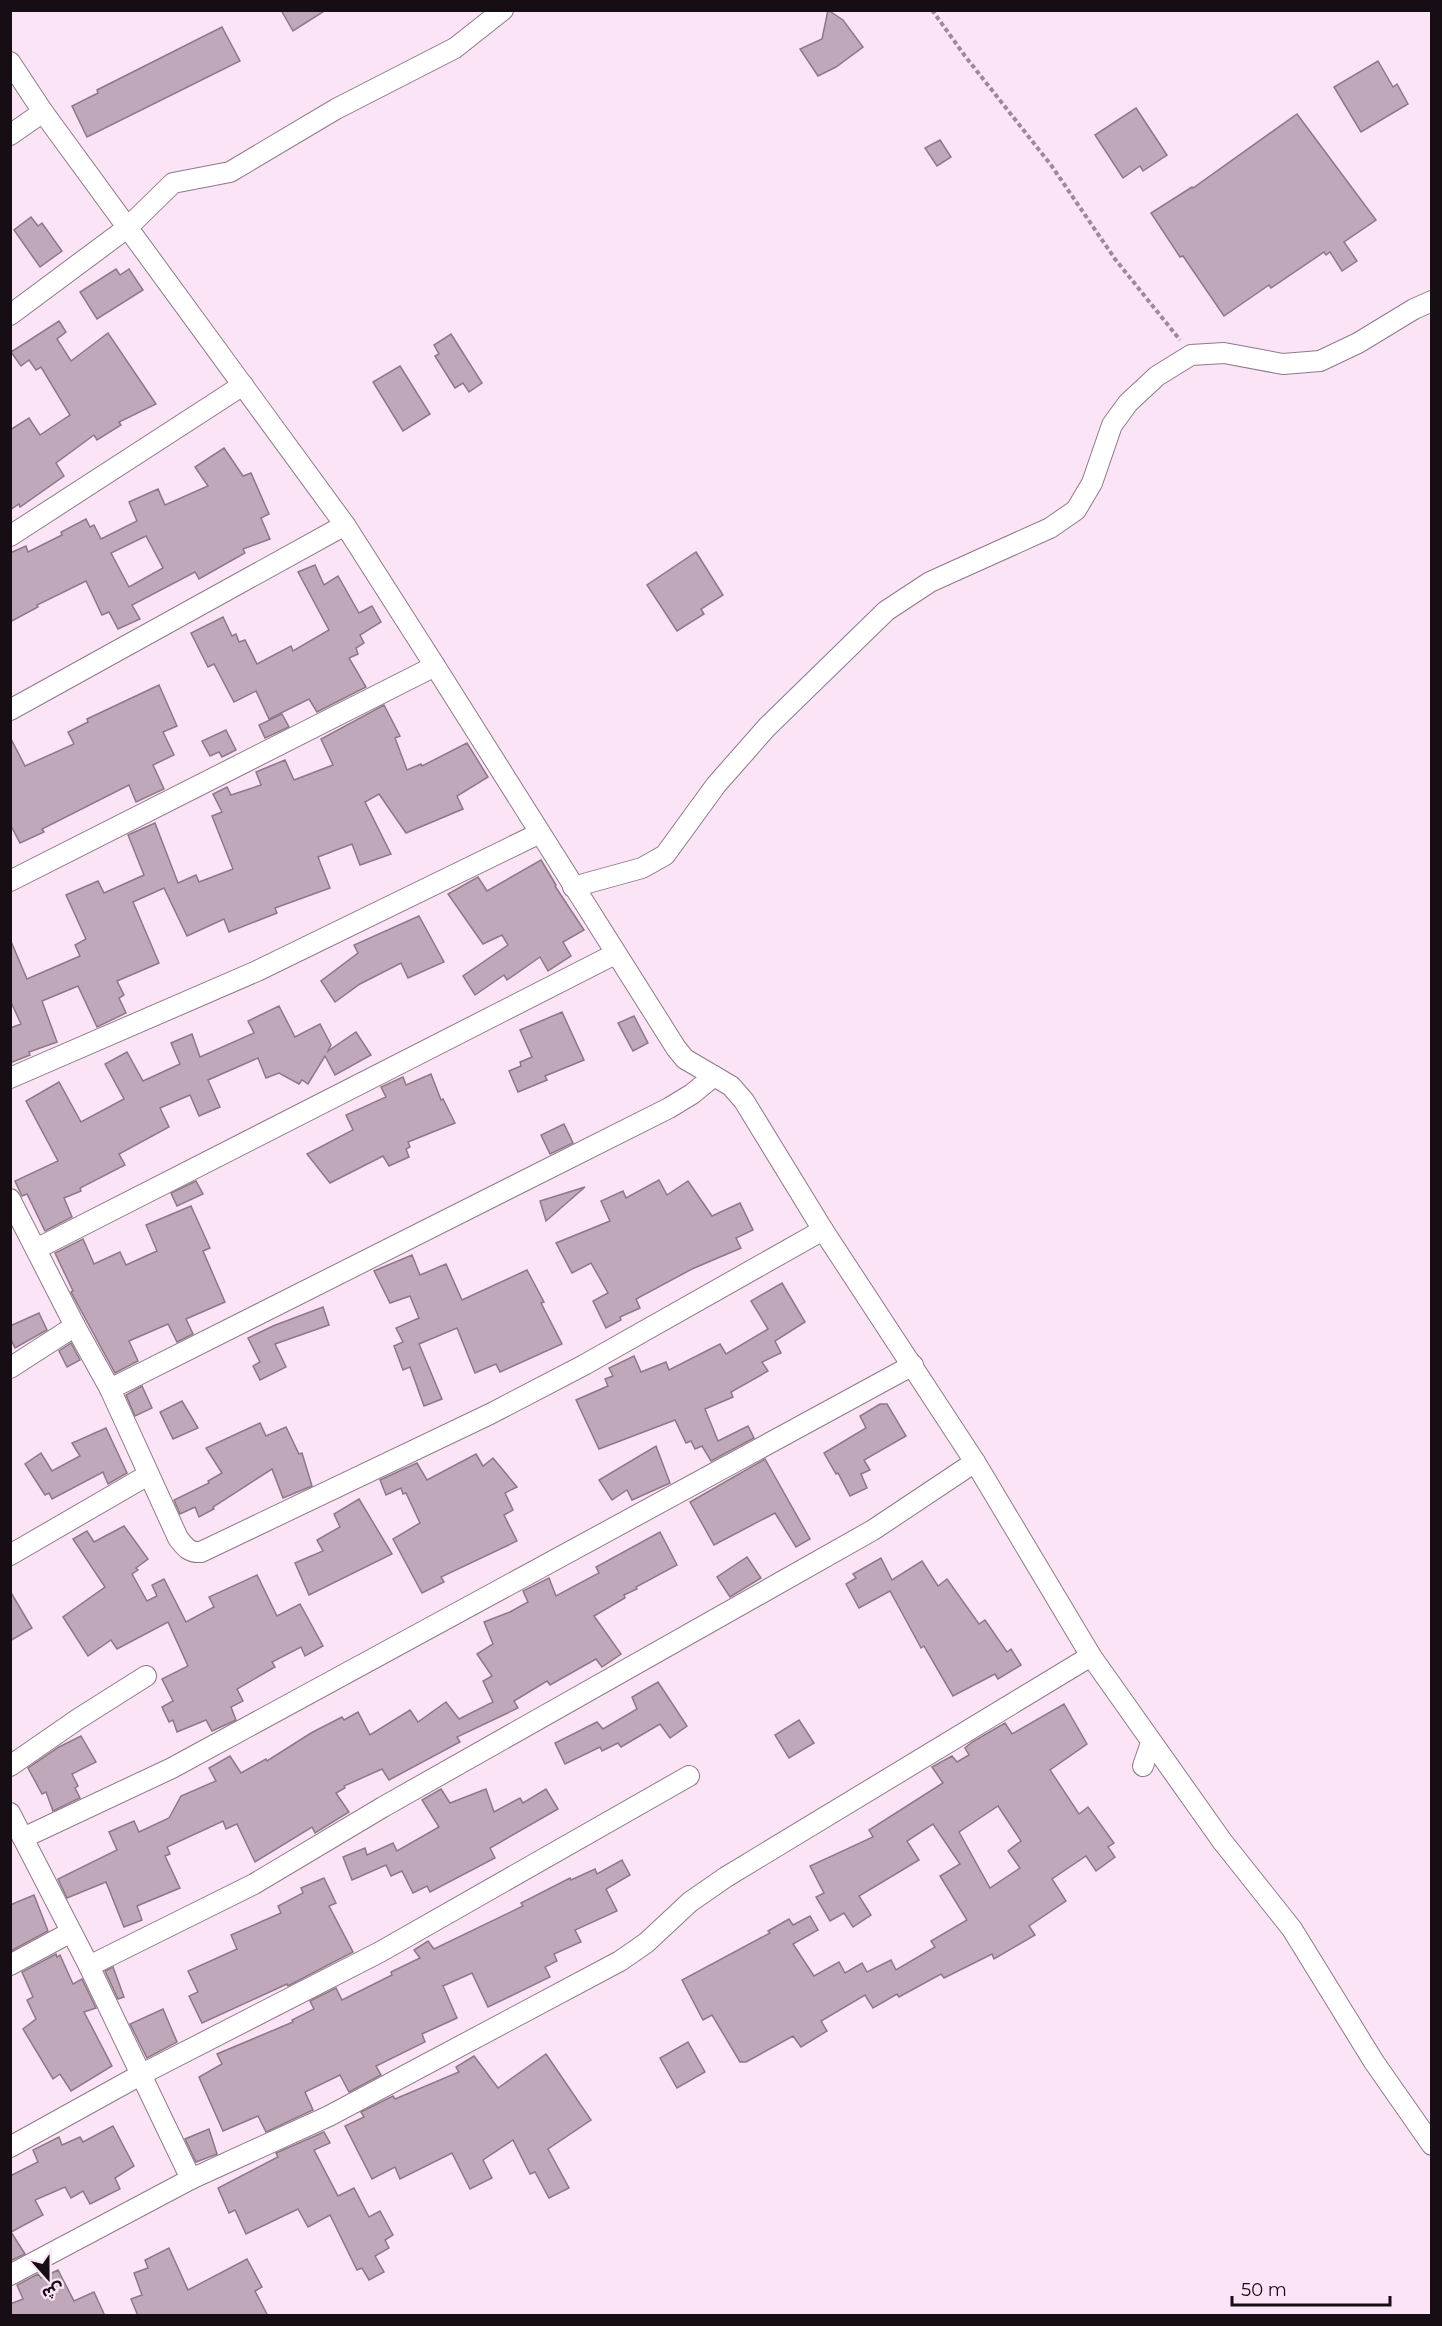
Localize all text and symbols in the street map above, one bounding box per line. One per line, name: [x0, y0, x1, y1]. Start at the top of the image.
north arrow: [18, 2248, 78, 2308]
scale bar: [1232, 2269, 1390, 2307]
text: ش: [39, 2279, 67, 2304]
text: 50 m: [1241, 2279, 1287, 2301]

